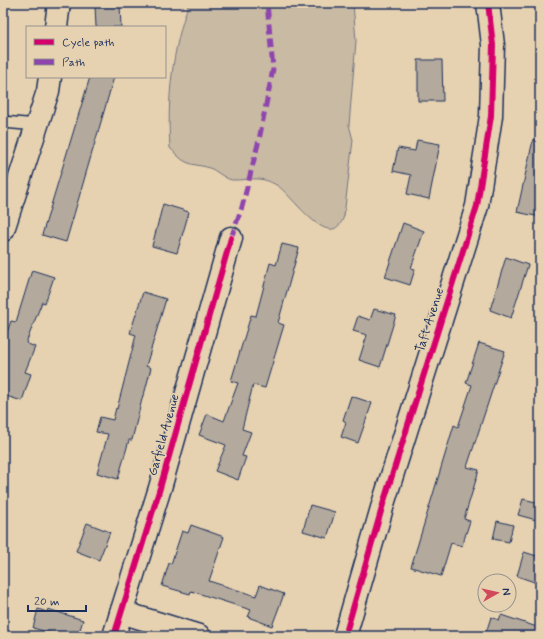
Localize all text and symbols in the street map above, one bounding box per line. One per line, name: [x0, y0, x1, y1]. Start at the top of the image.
legend: [26, 26, 166, 78]
text: Cycle path: [62, 35, 114, 51]
text: Path: [62, 55, 85, 71]
street label: Taft Avenue: [412, 285, 448, 354]
street label: Garfield Avenue: [144, 392, 184, 478]
north arrow: [477, 573, 517, 613]
scale bar: [28, 587, 86, 613]
text: N: [498, 587, 513, 596]
text: 20 m: [34, 594, 60, 610]

